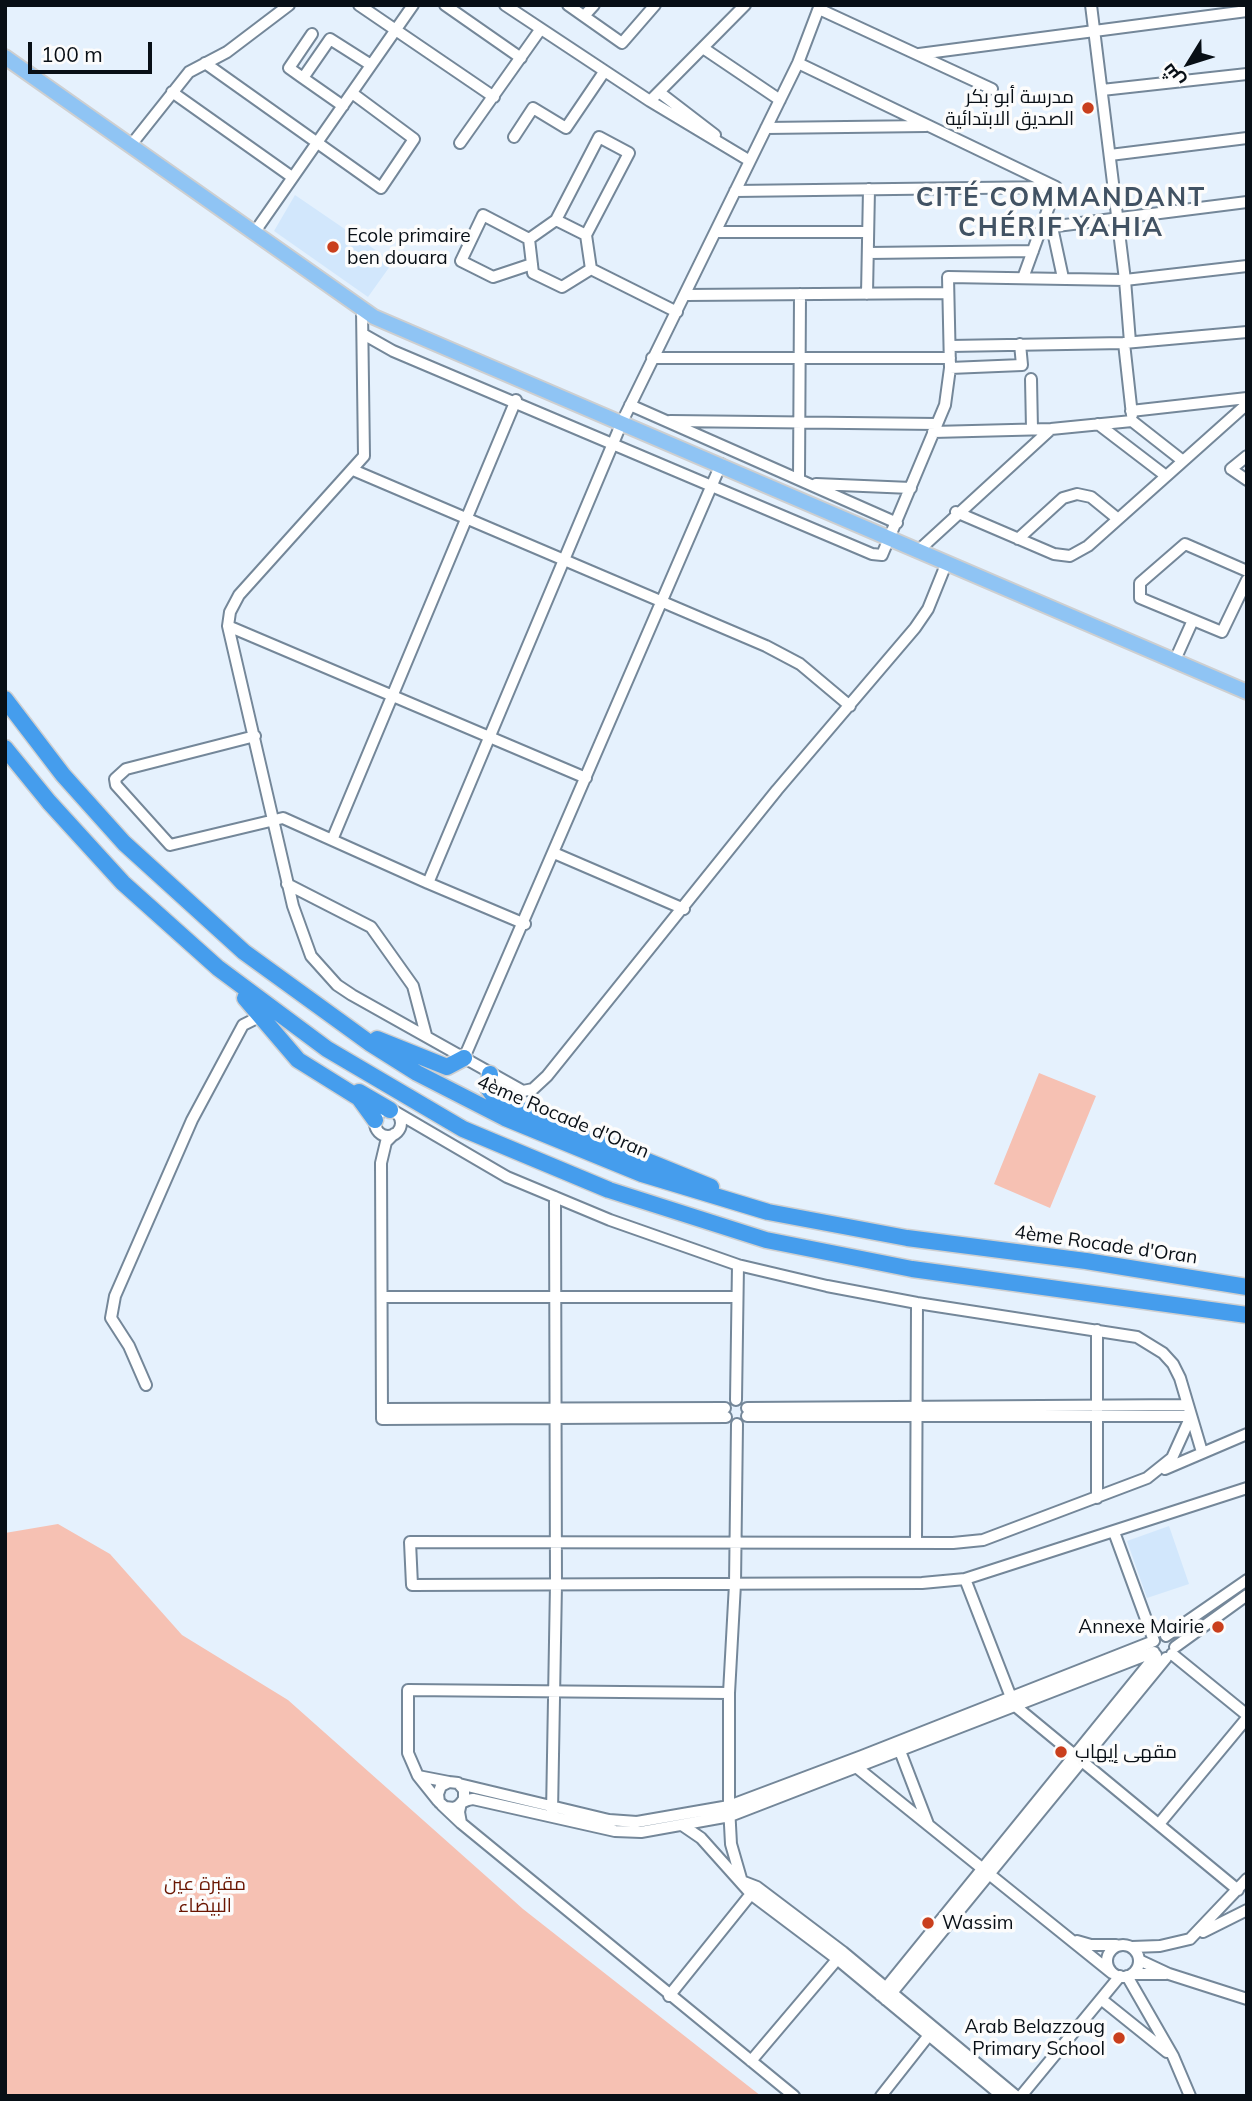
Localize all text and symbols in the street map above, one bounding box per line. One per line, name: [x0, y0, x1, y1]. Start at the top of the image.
scale bar: [32, 28, 156, 72]
north arrow: [1154, 28, 1224, 98]
text: 100 m: [41, 41, 103, 67]
text: ش: [1155, 59, 1189, 93]
place label: مدرسة أبو بكر الصديق الابتدائية: [945, 86, 1074, 130]
marker: مدرسة أبو بكر الصديق الابتدائية: [1080, 100, 1096, 116]
district label: CITÉ COMMANDANT CHÉRIF YAHIA: [918, 182, 1204, 244]
place label: Ecole primaire ben douara: [347, 225, 471, 269]
marker: Ecole primaire ben douara: [325, 239, 341, 255]
street label: 4ème Rocade d'Oran: [474, 1070, 652, 1164]
street label: 4ème Rocade d'Oran: [1013, 1221, 1199, 1269]
place label: Annexe Mairie: [1078, 1616, 1204, 1638]
marker: Annexe Mairie: [1210, 1619, 1226, 1635]
place label: مقهى إيهاب: [1075, 1741, 1177, 1763]
marker: مقهى إيهاب: [1053, 1744, 1069, 1760]
park label: مقبرة عين البيضاء: [164, 1873, 246, 1917]
place label: Wassim: [942, 1912, 1013, 1934]
marker: Wassim: [920, 1915, 936, 1931]
place label: Arab Belazzoug Primary School: [964, 2016, 1105, 2060]
marker: Arab Belazzoug Primary School: [1111, 2030, 1127, 2046]

